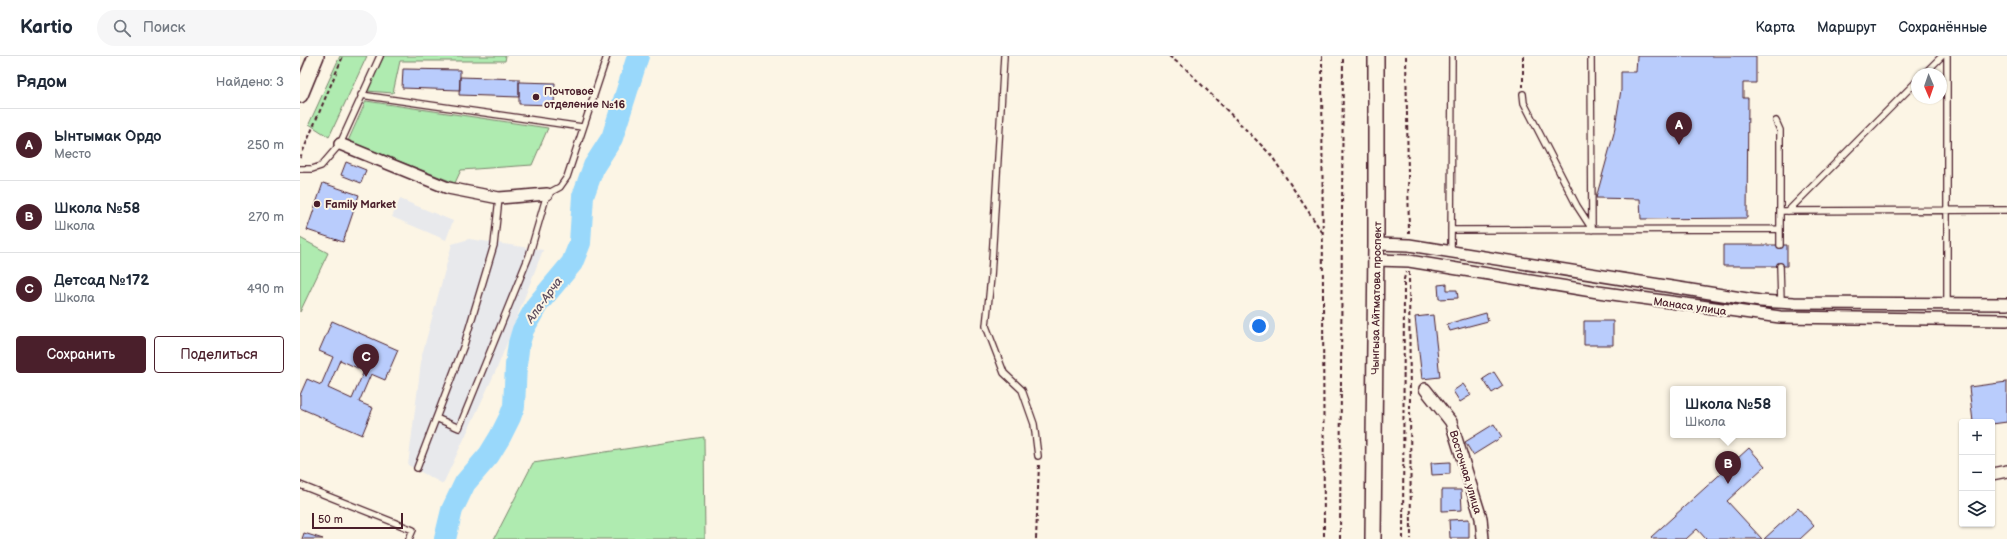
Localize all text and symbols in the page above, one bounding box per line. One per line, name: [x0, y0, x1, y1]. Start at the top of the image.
search box: [97, 10, 377, 46]
text: Kartio: [20, 16, 73, 39]
icon: search: [111, 17, 133, 39]
text: Поиск: [143, 18, 186, 37]
text: Карта: [1756, 19, 1795, 36]
text: Маршрут: [1817, 19, 1877, 36]
text: Сохранённые: [1899, 19, 1987, 36]
north arrow: [1911, 68, 1947, 104]
text: Рядом: [16, 72, 67, 92]
text: Найдено: 3: [216, 74, 284, 90]
place label: Почтовое отделение №16: [544, 85, 625, 111]
marker: Почтовое отделение №16: [531, 92, 541, 102]
pin: A: [1666, 112, 1692, 145]
text: Ынтымак Ордо: [54, 127, 162, 146]
text: A: [25, 137, 33, 153]
text: 250 m: [247, 137, 284, 153]
text: Место: [54, 146, 91, 162]
place label: Family Market: [325, 198, 396, 211]
text: Школа №58: [54, 199, 140, 218]
marker: Family Market: [312, 199, 322, 209]
text: B: [24, 209, 34, 225]
text: 270 m: [248, 209, 284, 225]
text: Школа: [54, 218, 95, 234]
street label: Чынгыза Айтматова проспект: [1369, 221, 1384, 375]
text: Детсад №172: [54, 271, 149, 290]
water label: Ала-Арча: [522, 274, 566, 327]
text: C: [24, 281, 34, 297]
text: 490 m: [247, 281, 284, 297]
text: Школа: [54, 290, 95, 306]
street label: Манаса улица: [1653, 295, 1728, 318]
your location: [1249, 316, 1269, 336]
button: Сохранить: [16, 336, 146, 373]
button: Поделиться: [154, 336, 284, 373]
pin: C: [353, 344, 379, 377]
popup: [1670, 386, 1786, 438]
text: Школа №58: [1685, 395, 1771, 414]
text: Школа: [1685, 414, 1726, 430]
map controls: [1959, 419, 1995, 527]
button: +: [1959, 419, 1995, 455]
street label: Восточная улица: [1447, 429, 1485, 516]
pin: B: [1715, 451, 1741, 484]
button: −: [1959, 455, 1995, 491]
button: layers: [1959, 491, 1995, 527]
scale bar: [312, 511, 403, 530]
text: 50 m: [318, 513, 343, 526]

